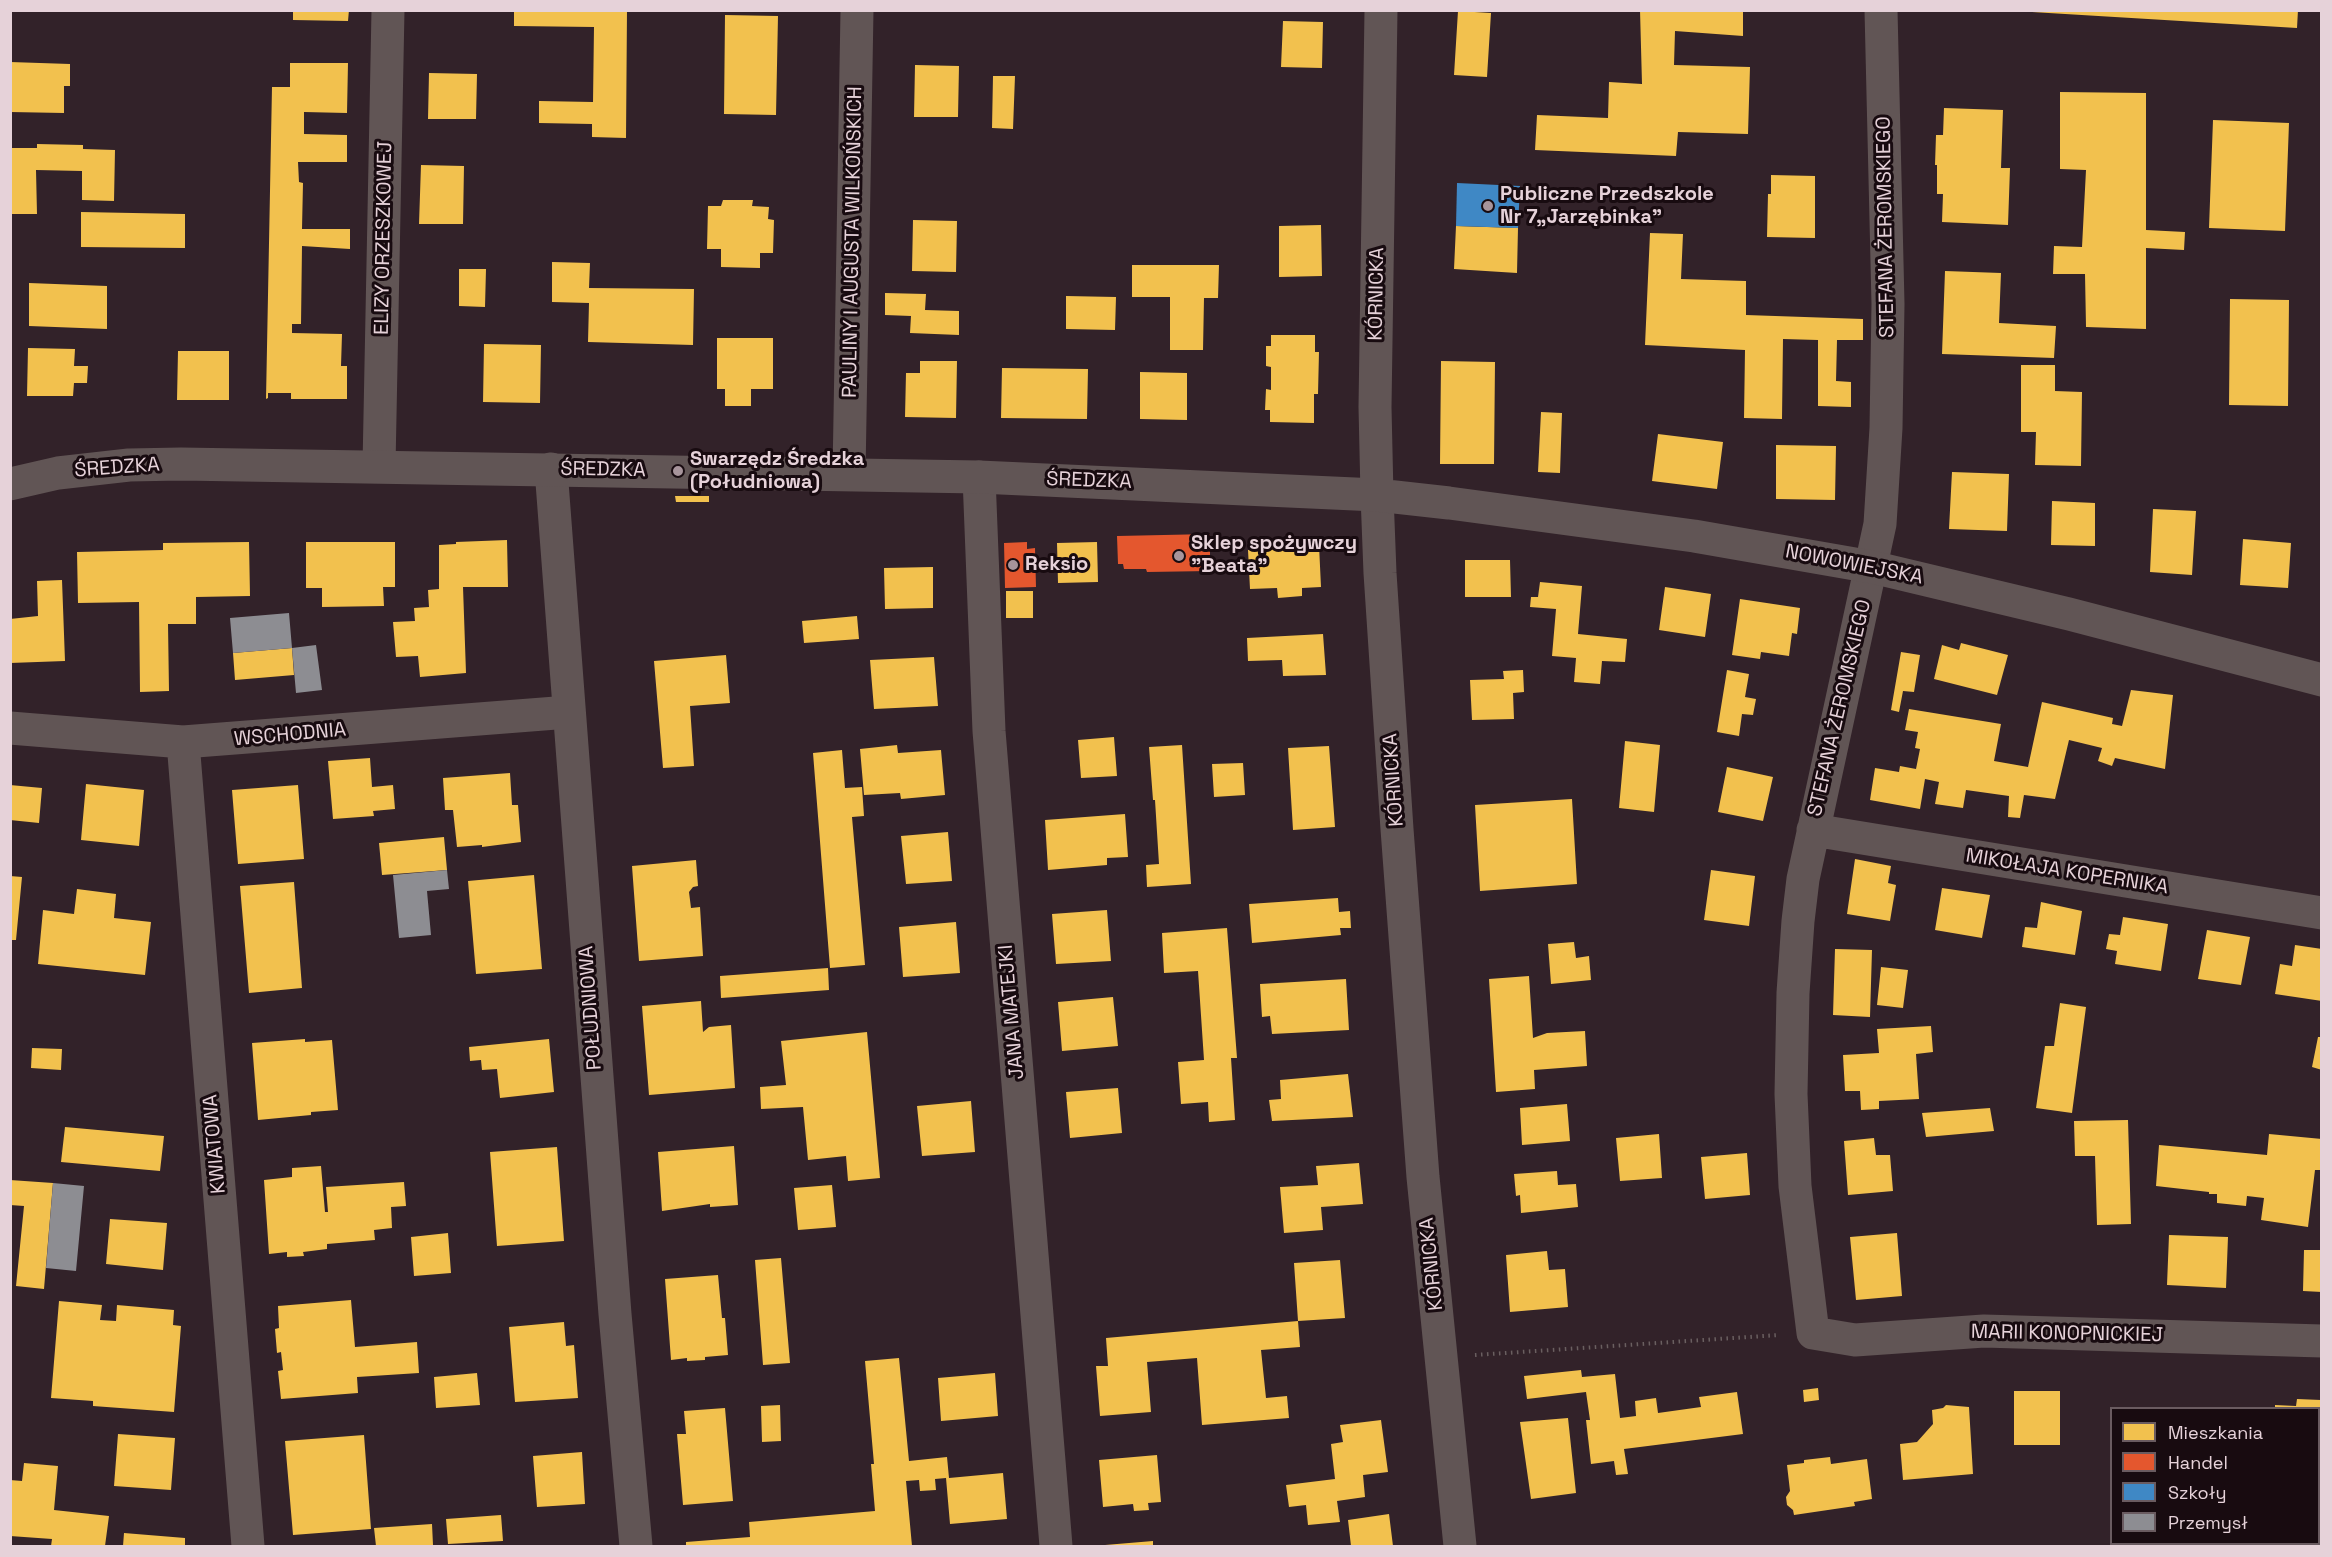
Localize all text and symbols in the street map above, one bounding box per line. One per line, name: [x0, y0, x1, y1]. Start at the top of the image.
street label: PAULINY I AUGUSTA WILKOŃSKICH: [838, 86, 868, 398]
street label: STEFANA ŻEROMSKIEGO: [1872, 116, 1900, 338]
street label: ELIZY ORZESZKOWEJ: [370, 141, 398, 335]
place label: Publiczne Przedszkole Nr 7„Jarzębinka”: [1500, 183, 1714, 230]
marker: Publiczne Przedszkole Nr 7„Jarzębinka”: [1481, 199, 1495, 213]
street label: KÓRNICKA: [1364, 247, 1390, 341]
place label: Swarzędz Średzka (Południowa): [690, 448, 864, 495]
street label: ŚREDZKA: [74, 453, 160, 483]
street label: ŚREDZKA: [560, 457, 646, 483]
marker: Swarzędz Średzka (Południowa): [671, 464, 685, 478]
street label: ŚREDZKA: [1046, 468, 1132, 494]
place label: Sklep spożywczy "Beata": [1191, 532, 1357, 579]
street label: NOWOWIEJSKA: [1783, 540, 1925, 590]
marker: Sklep spożywczy "Beata": [1172, 549, 1186, 563]
place label: Reksio: [1025, 553, 1088, 577]
marker: Reksio: [1006, 558, 1020, 572]
street label: STEFANA ŻEROMSKIEGO: [1803, 597, 1877, 819]
street label: WSCHODNIA: [233, 718, 347, 752]
street label: KÓRNICKA: [1379, 733, 1409, 827]
street label: MIKOŁAJA KOPERNIKA: [1964, 844, 2170, 900]
street label: JANA MATEJKI: [994, 944, 1030, 1080]
street label: POŁUDNIOWA: [575, 945, 607, 1071]
street label: KWIATOWA: [199, 1093, 231, 1195]
street label: KÓRNICKA: [1415, 1216, 1449, 1312]
street label: MARII KONOPNICKIEJ: [1971, 1320, 2163, 1348]
legend: [2110, 1407, 2320, 1545]
text: Mieszkania: [2168, 1421, 2263, 1444]
text: Handel: [2168, 1451, 2228, 1474]
text: Szkoły: [2168, 1481, 2226, 1504]
text: Przemysł: [2168, 1511, 2248, 1534]

